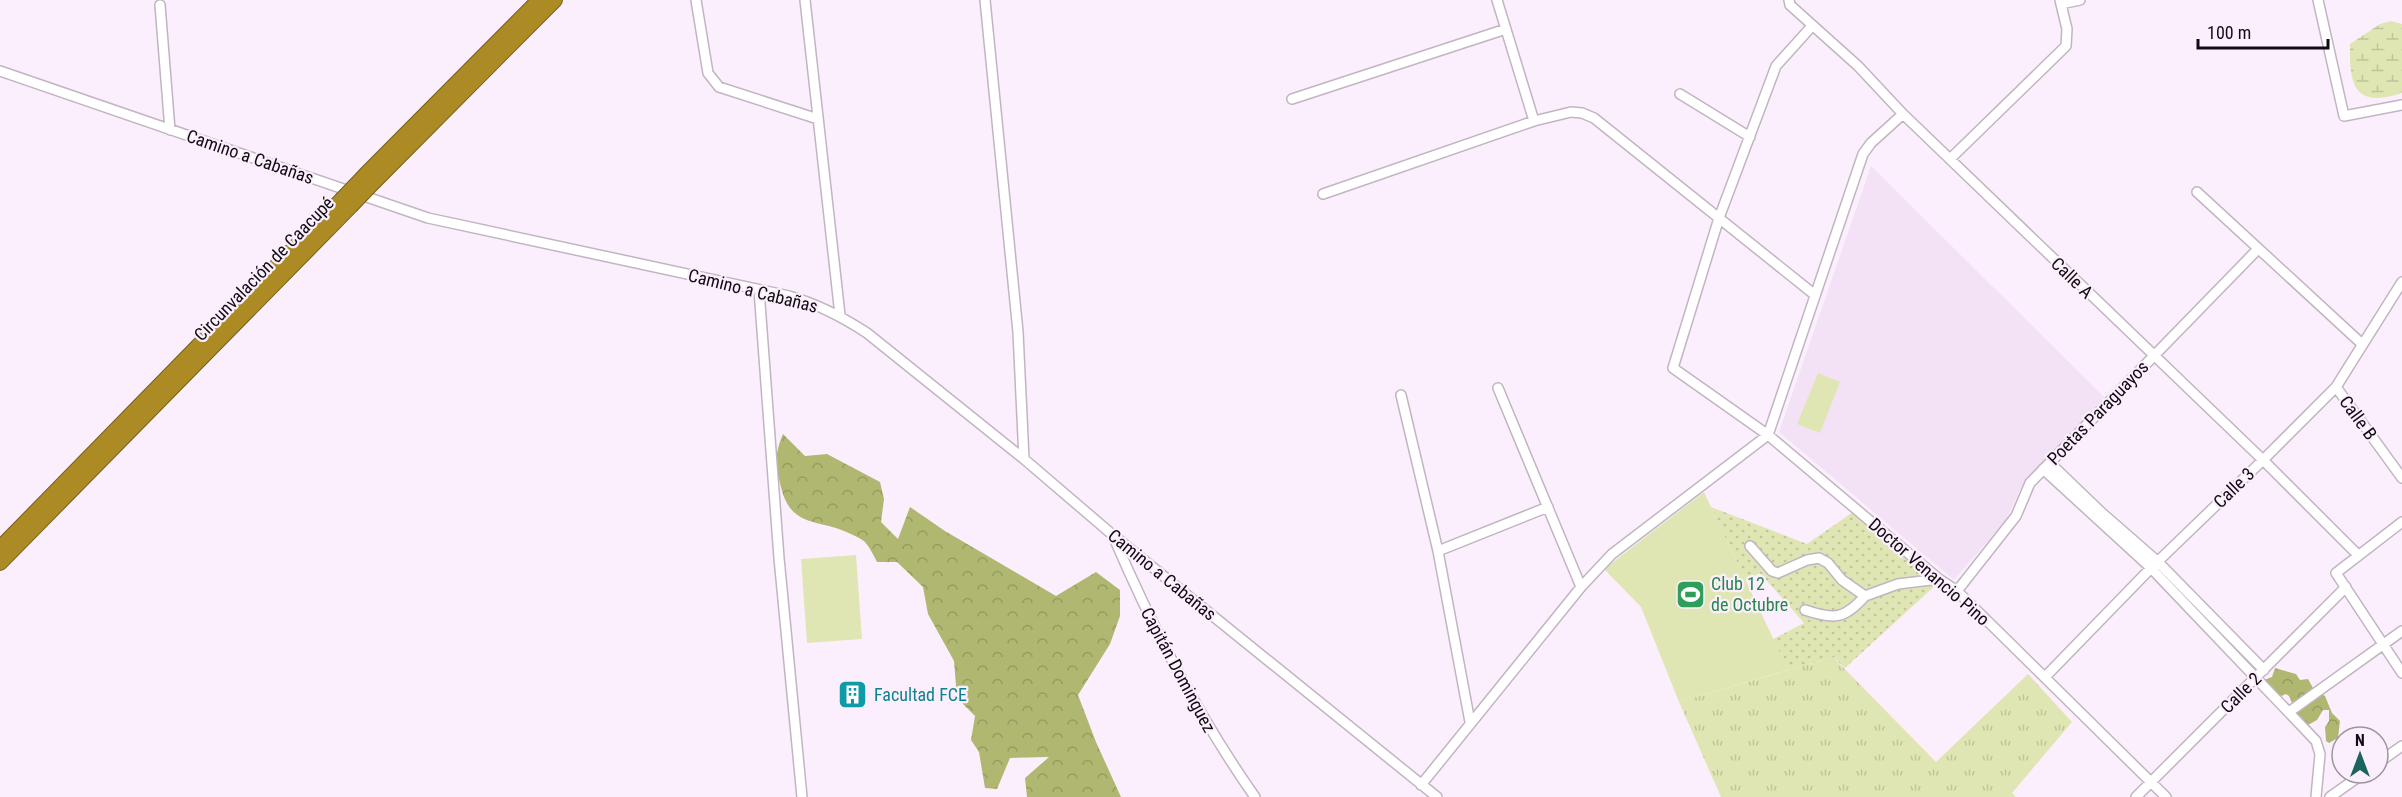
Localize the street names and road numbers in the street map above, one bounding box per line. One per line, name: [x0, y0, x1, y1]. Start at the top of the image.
street label: Camino a Cabañas: [184, 125, 316, 188]
street label: Circunvalación de Caacupé: [189, 192, 338, 345]
street label: Calle A: [2047, 253, 2098, 303]
street label: Camino a Cabañas: [686, 264, 820, 317]
street label: Poetas Paraguayos: [2043, 356, 2153, 469]
street label: Calle B: [2335, 392, 2381, 444]
street label: Calle 3: [2209, 463, 2258, 512]
street label: Doctor Venancio Pino: [1865, 513, 1994, 630]
street label: Camino a Cabañas: [1104, 525, 1221, 625]
street label: Capitán Dominguez: [1137, 604, 1220, 736]
street label: Calle 2: [2216, 668, 2265, 717]

